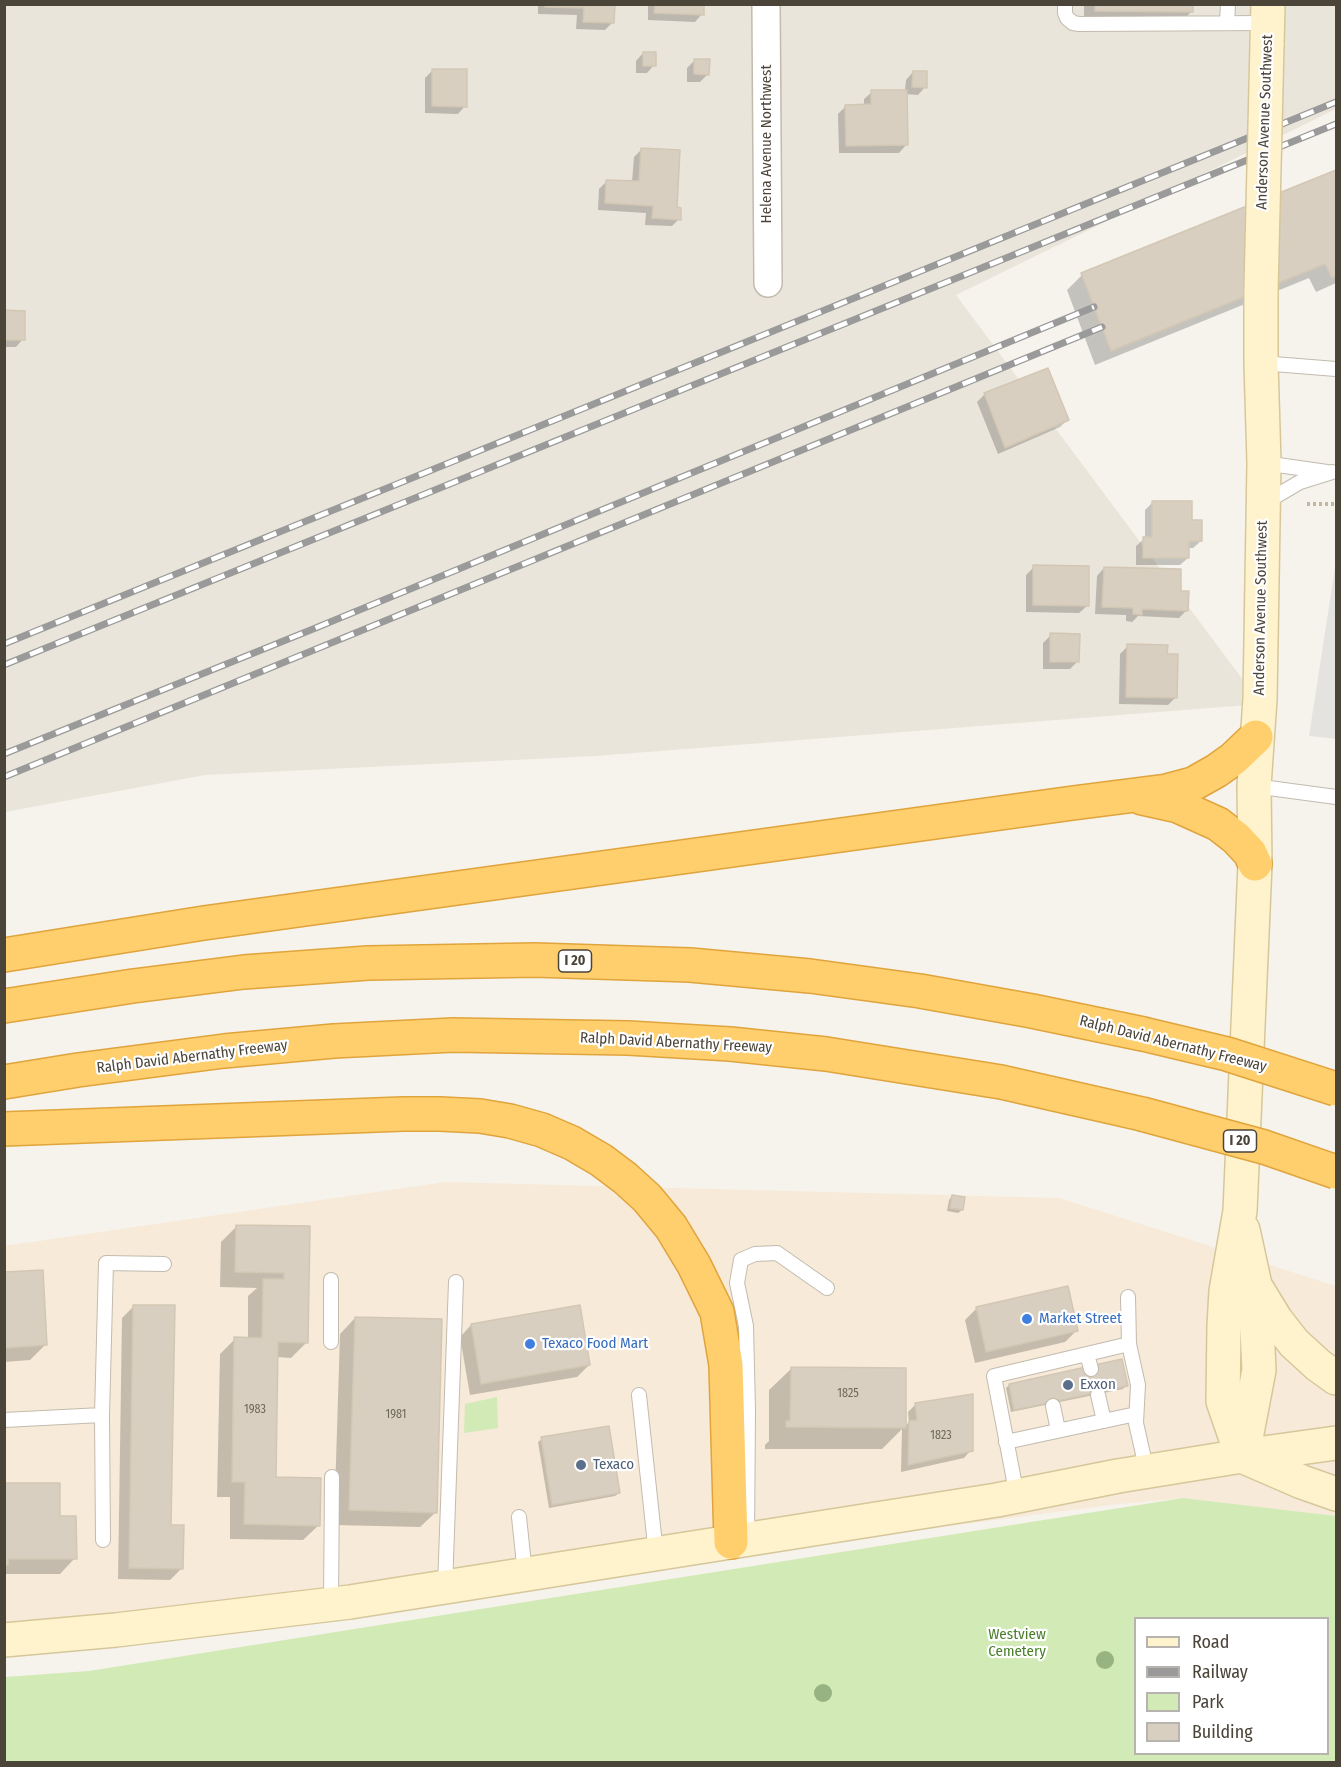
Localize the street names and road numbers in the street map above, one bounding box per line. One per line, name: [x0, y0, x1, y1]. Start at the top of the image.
street label: Anderson Avenue Southwest: [1253, 34, 1277, 210]
street label: Helena Avenue Northwest: [758, 65, 776, 223]
street label: Anderson Avenue Southwest: [1250, 520, 1272, 696]
road number: I 20: [558, 950, 592, 972]
street label: Ralph David Abernathy Freeway: [1078, 1012, 1268, 1076]
street label: Ralph David Abernathy Freeway: [580, 1029, 772, 1057]
street label: Ralph David Abernathy Freeway: [96, 1036, 288, 1078]
road number: I 20: [1224, 1130, 1256, 1152]

